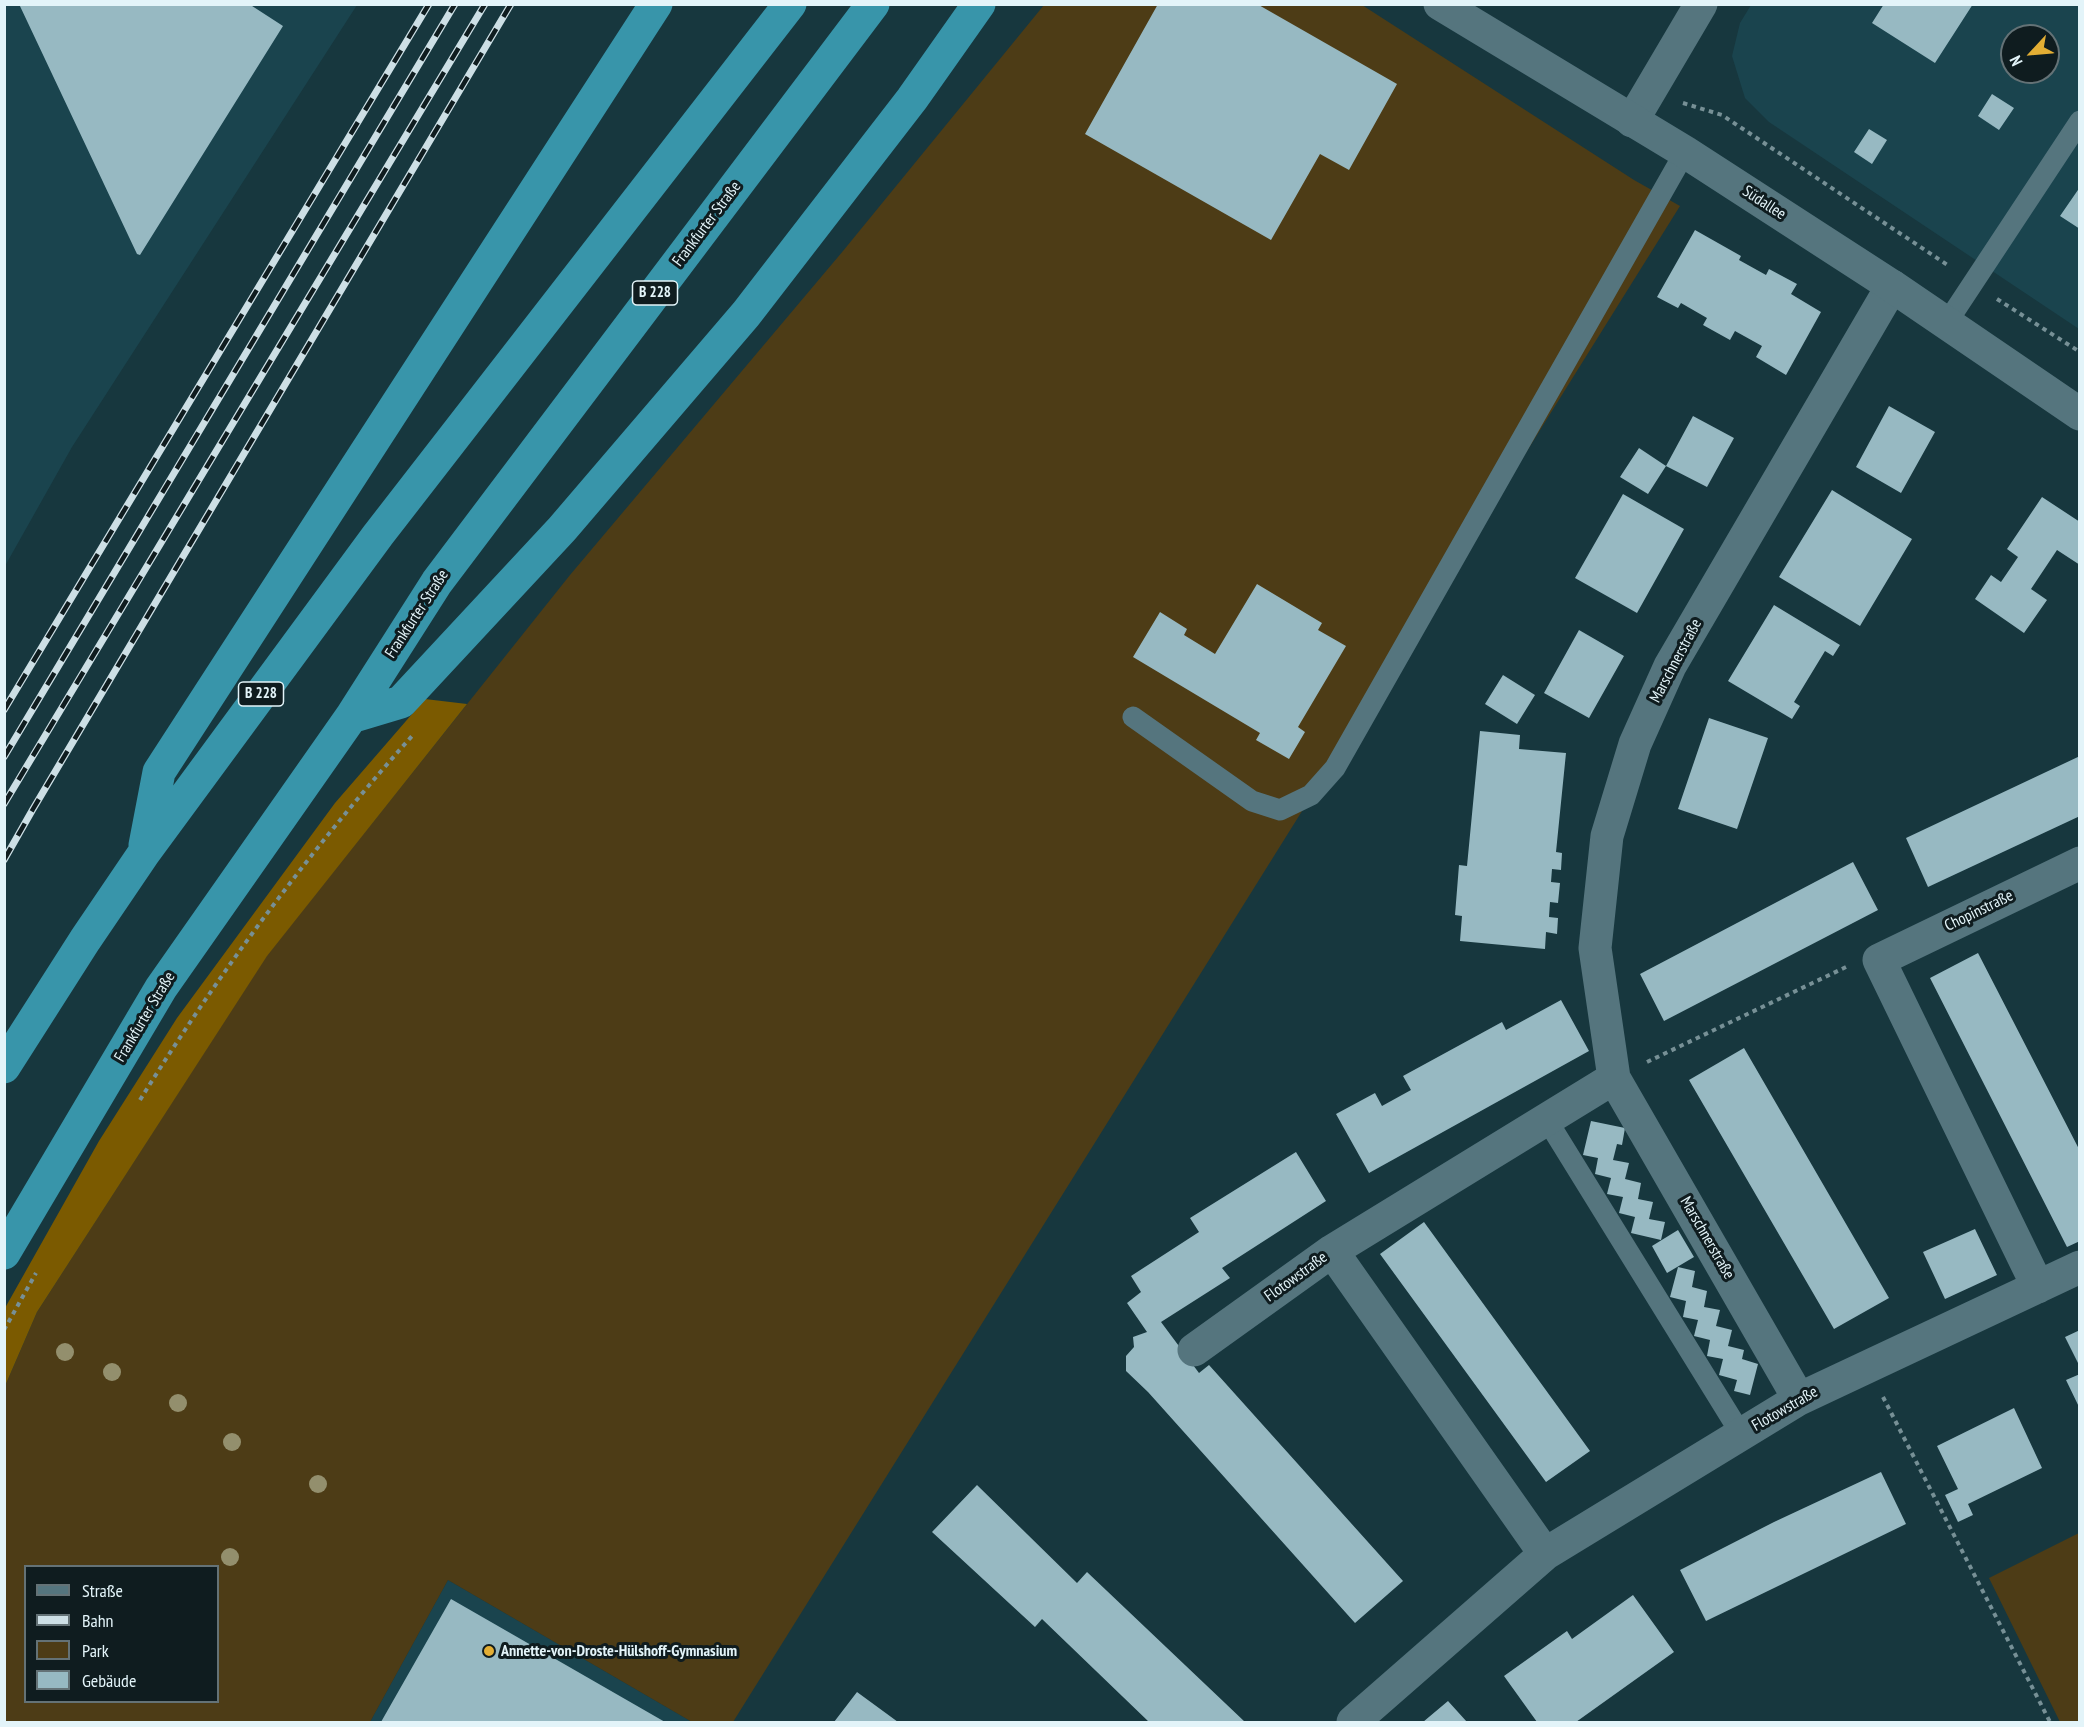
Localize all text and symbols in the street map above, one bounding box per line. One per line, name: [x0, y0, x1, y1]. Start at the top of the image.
north arrow: [2000, 24, 2060, 84]
text: N: [2005, 53, 2027, 69]
street label: Frankfurter Straße: [669, 178, 745, 270]
street label: Südallee: [1739, 182, 1789, 224]
road number: B 228: [632, 281, 678, 305]
street label: Frankfurter Straße: [381, 566, 453, 662]
street label: Marschnerstraße: [1646, 616, 1706, 706]
road number: B 228: [238, 682, 284, 706]
street label: Chopinstraße: [1942, 886, 2016, 936]
street label: Frankfurter Straße: [111, 969, 179, 1065]
street label: Marschnerstraße: [1676, 1193, 1738, 1283]
street label: Flotowstraße: [1261, 1248, 1331, 1306]
street label: Flotowstraße: [1749, 1383, 1821, 1435]
legend: [24, 1565, 219, 1703]
text: Straße: [82, 1579, 123, 1602]
text: Bahn: [82, 1609, 114, 1632]
text: Park: [82, 1639, 109, 1662]
place label: Annette-von-Droste-Hülshoff-Gymnasium: [501, 1641, 737, 1661]
marker: Annette-von-Droste-Hülshoff-Gymnasium: [482, 1644, 496, 1658]
text: Gebäude: [82, 1669, 136, 1692]

